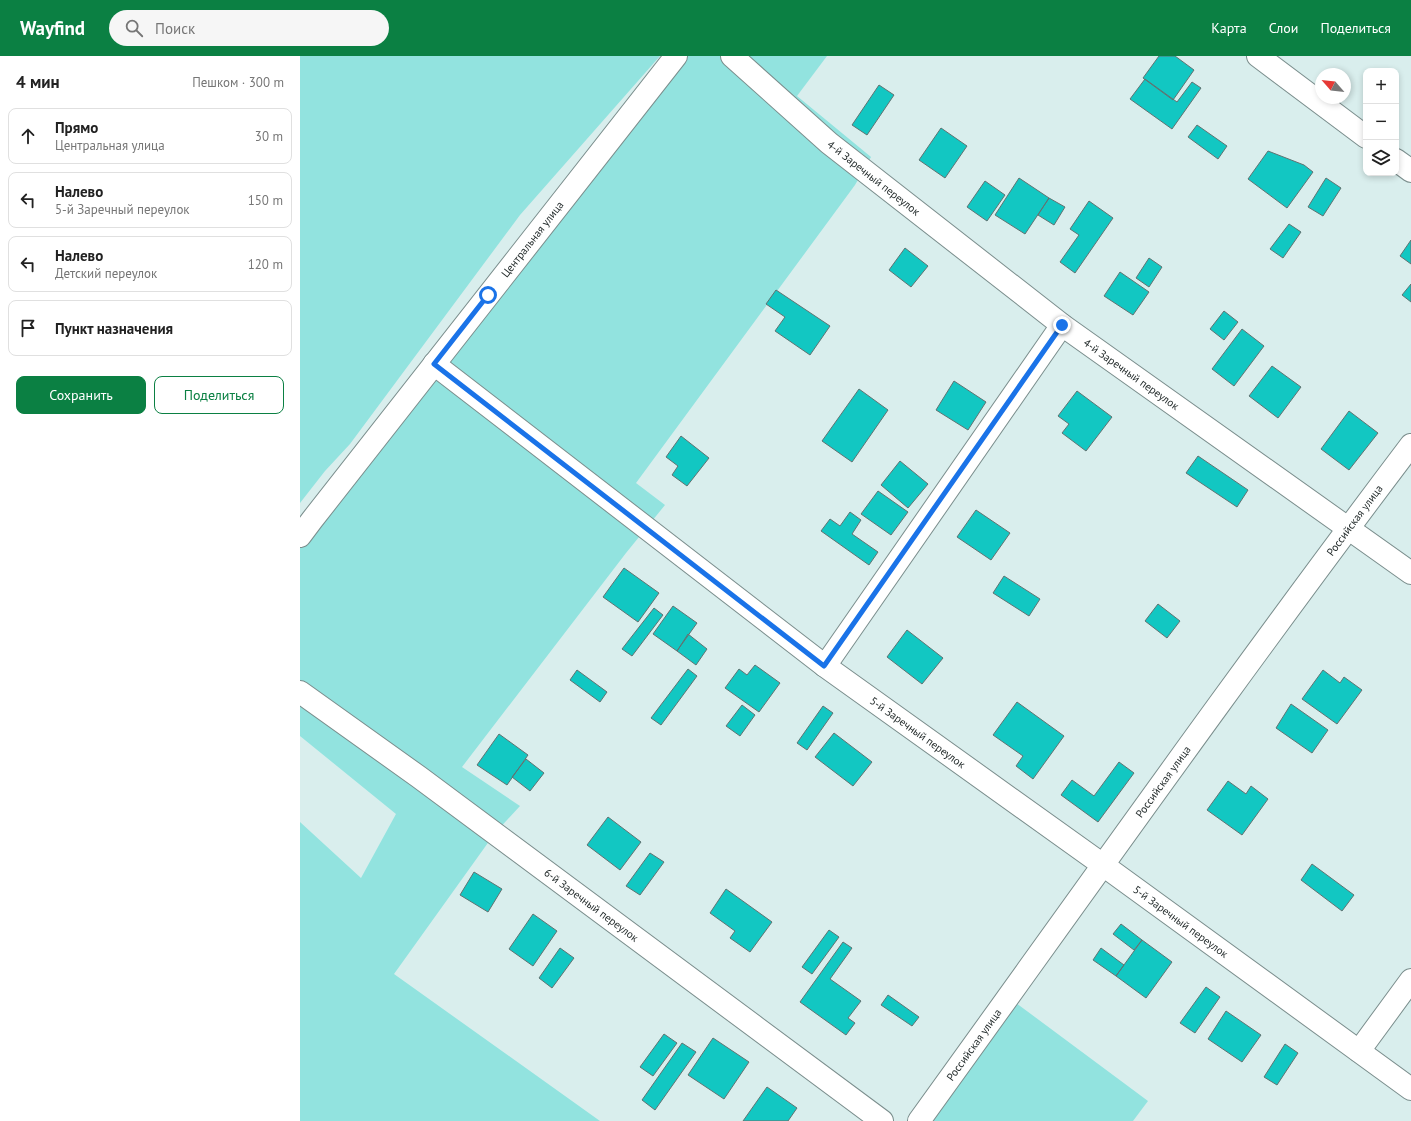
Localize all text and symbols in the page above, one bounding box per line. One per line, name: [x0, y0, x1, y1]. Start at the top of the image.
search box: [109, 10, 389, 46]
text: Wayfind: [20, 16, 85, 40]
icon: search: [123, 17, 145, 39]
text: Поиск: [155, 19, 195, 38]
text: Карта: [1211, 19, 1247, 37]
text: Слои: [1269, 19, 1298, 37]
text: Поделиться: [1320, 19, 1391, 37]
north arrow: [1315, 68, 1351, 104]
map controls: [1363, 68, 1399, 176]
button: +: [1363, 68, 1399, 104]
text: 4 мин: [16, 71, 60, 93]
text: Пешком · 300 m: [192, 74, 284, 91]
button: −: [1363, 104, 1399, 140]
text: Прямо: [55, 118, 98, 137]
icon: ahead: [17, 125, 39, 147]
text: 30 m: [255, 128, 283, 145]
text: Центральная улица: [55, 137, 165, 154]
street label: 4-й Заречный переулок: [824, 137, 923, 219]
button: layers: [1363, 140, 1399, 176]
text: Налево: [55, 182, 103, 201]
icon: left: [17, 189, 39, 211]
text: 150 m: [248, 192, 283, 209]
street label: Центральная улица: [498, 198, 567, 280]
text: 5-й Заречный переулок: [55, 201, 190, 218]
text: Налево: [55, 246, 103, 265]
icon: left: [17, 253, 39, 275]
text: 120 m: [248, 256, 283, 273]
text: Детский переулок: [55, 265, 157, 282]
route start: [479, 286, 497, 304]
route end: [1053, 316, 1071, 334]
icon: arrive: [17, 317, 39, 339]
text: Пункт назначения: [55, 319, 173, 338]
street label: 4-й Заречный переулок: [1081, 336, 1182, 413]
button: Сохранить: [16, 376, 146, 414]
button: Поделиться: [154, 376, 284, 414]
street label: Российская улица: [1323, 482, 1386, 559]
street label: 5-й Заречный переулок: [867, 693, 969, 772]
street label: Российская улица: [1132, 743, 1194, 820]
street label: 6-й Заречный переулок: [541, 865, 642, 945]
street label: 5-й Заречный переулок: [1130, 882, 1232, 961]
street label: Российская улица: [943, 1006, 1004, 1083]

